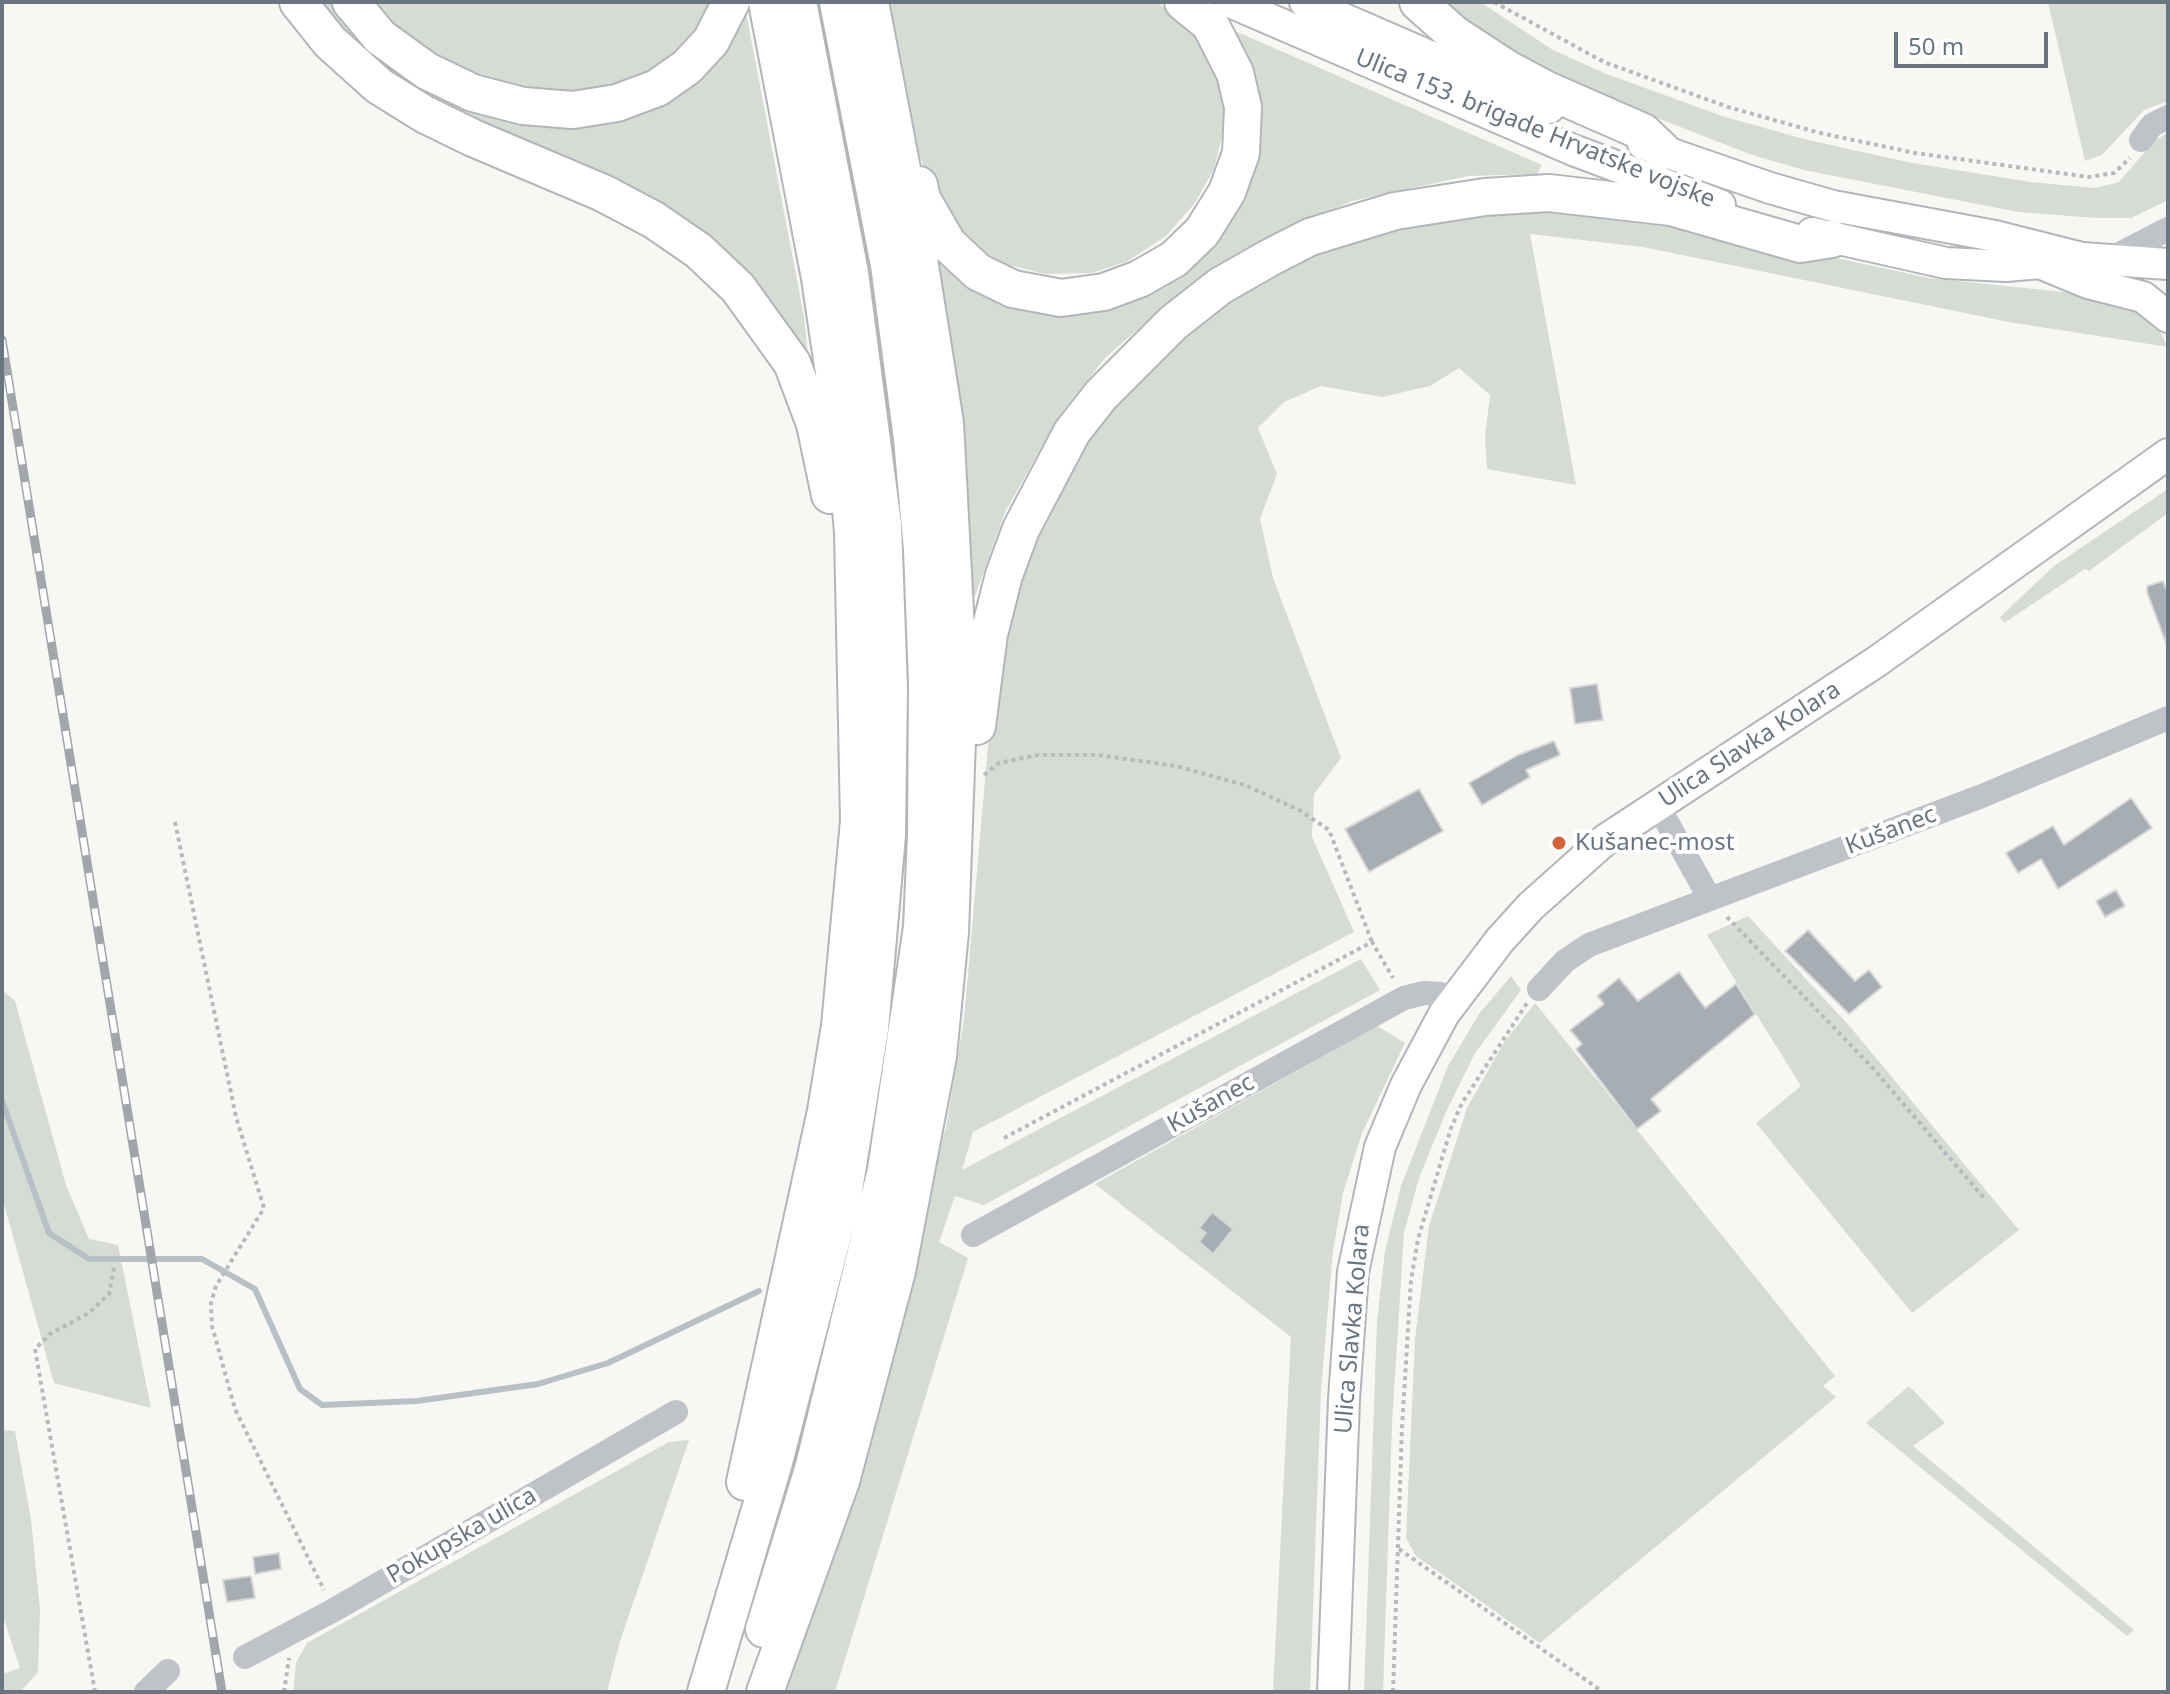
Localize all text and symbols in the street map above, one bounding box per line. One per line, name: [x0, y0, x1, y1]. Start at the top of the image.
scale bar: [1898, 16, 2052, 66]
text: 50 m: [1908, 29, 1964, 62]
street label: Ulica 153. brigade Hrvatske vojske: [1351, 43, 1719, 215]
street label: Ulica Slavka Kolara: [1654, 676, 1846, 814]
street label: Kušanec: [1842, 801, 1940, 861]
place label: Kušanec-most: [1575, 829, 1734, 857]
marker: Kušanec-most: [1550, 834, 1568, 852]
street label: Kušanec: [1163, 1068, 1259, 1140]
street label: Ulica Slavka Kolara: [1329, 1223, 1377, 1435]
street label: Pokupska ulica: [382, 1482, 542, 1590]

